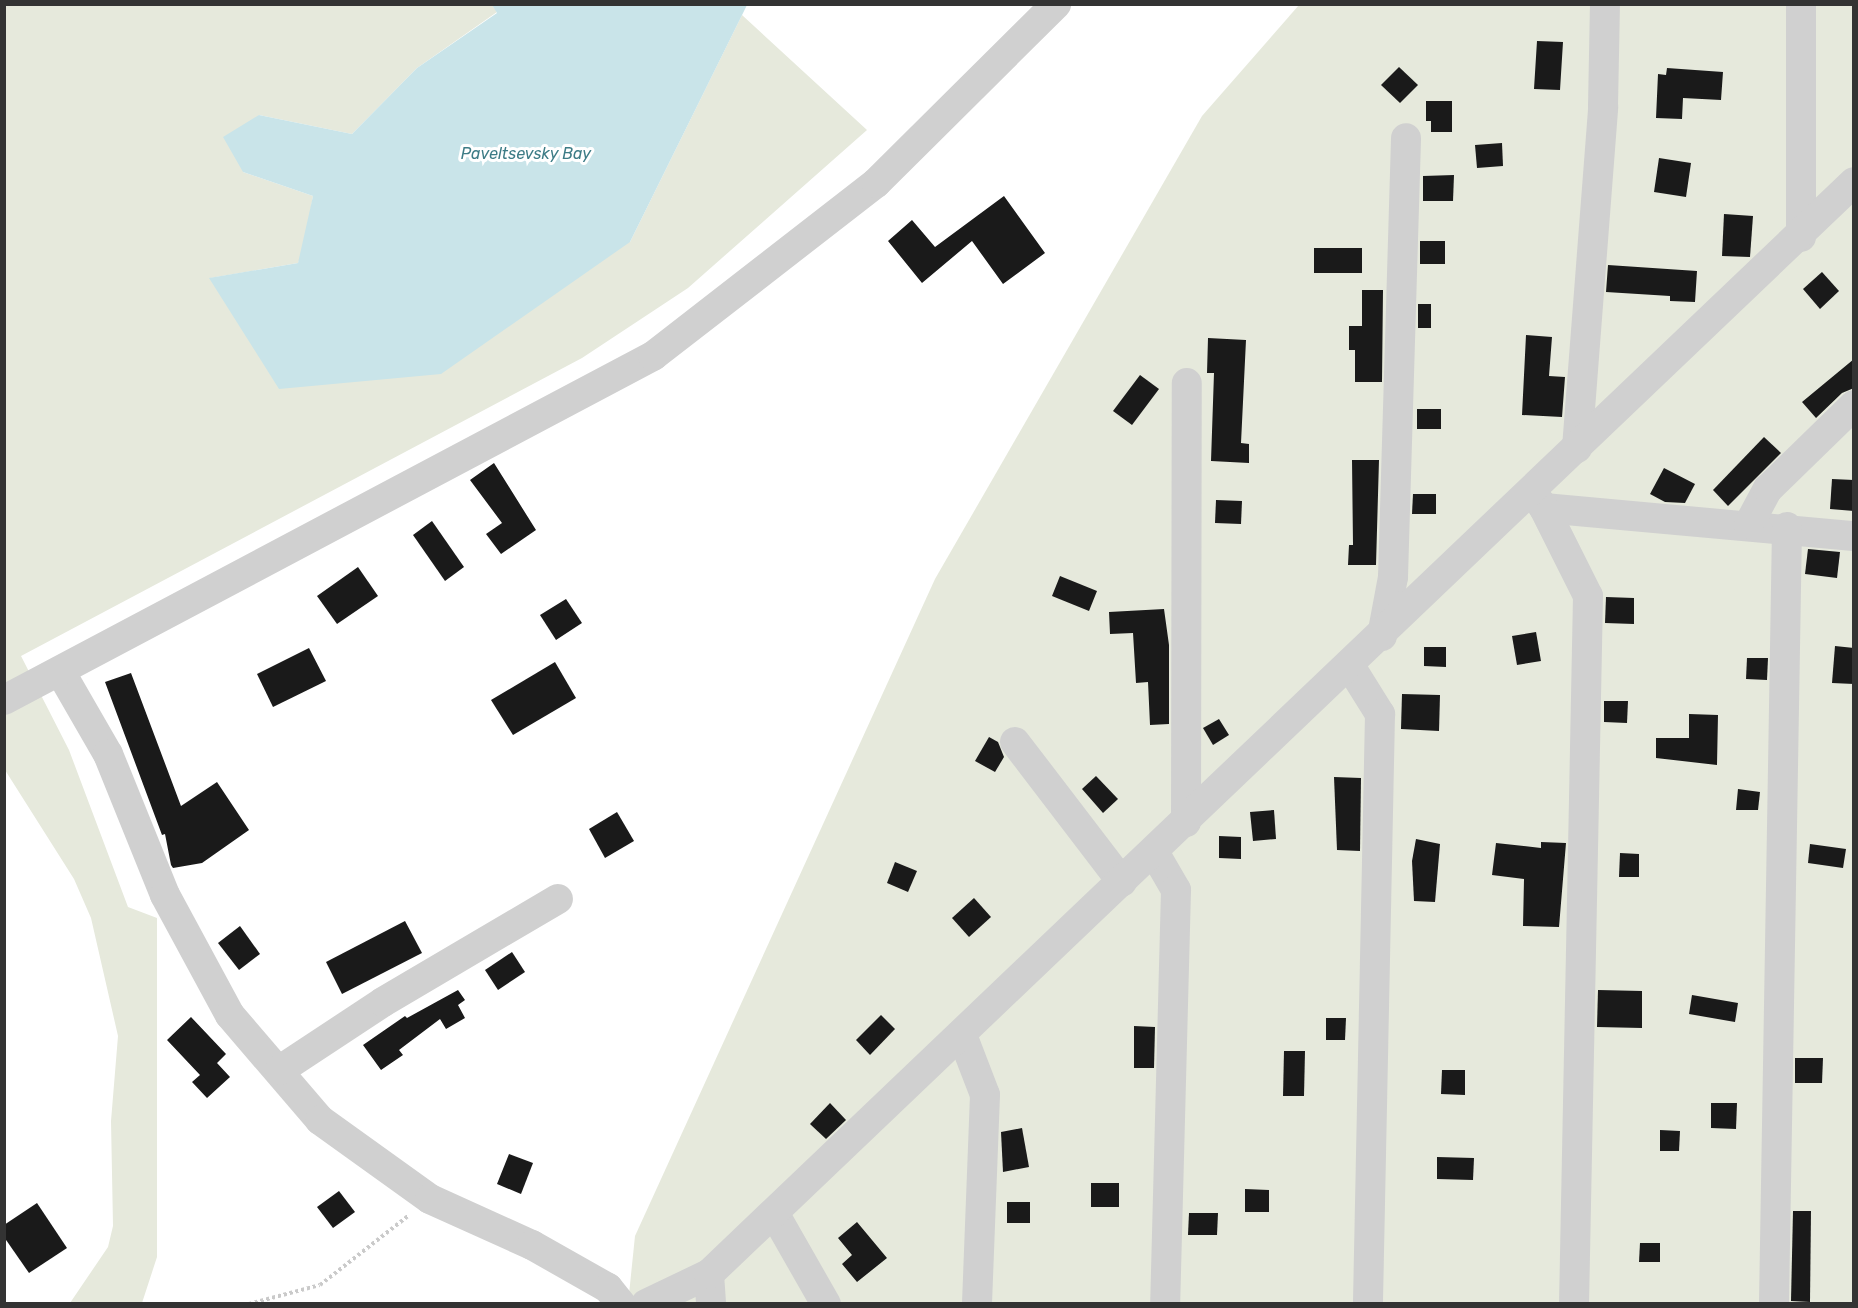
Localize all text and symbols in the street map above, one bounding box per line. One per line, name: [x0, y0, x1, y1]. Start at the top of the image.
water label: Paveltsevsky Bay: [461, 144, 591, 164]

